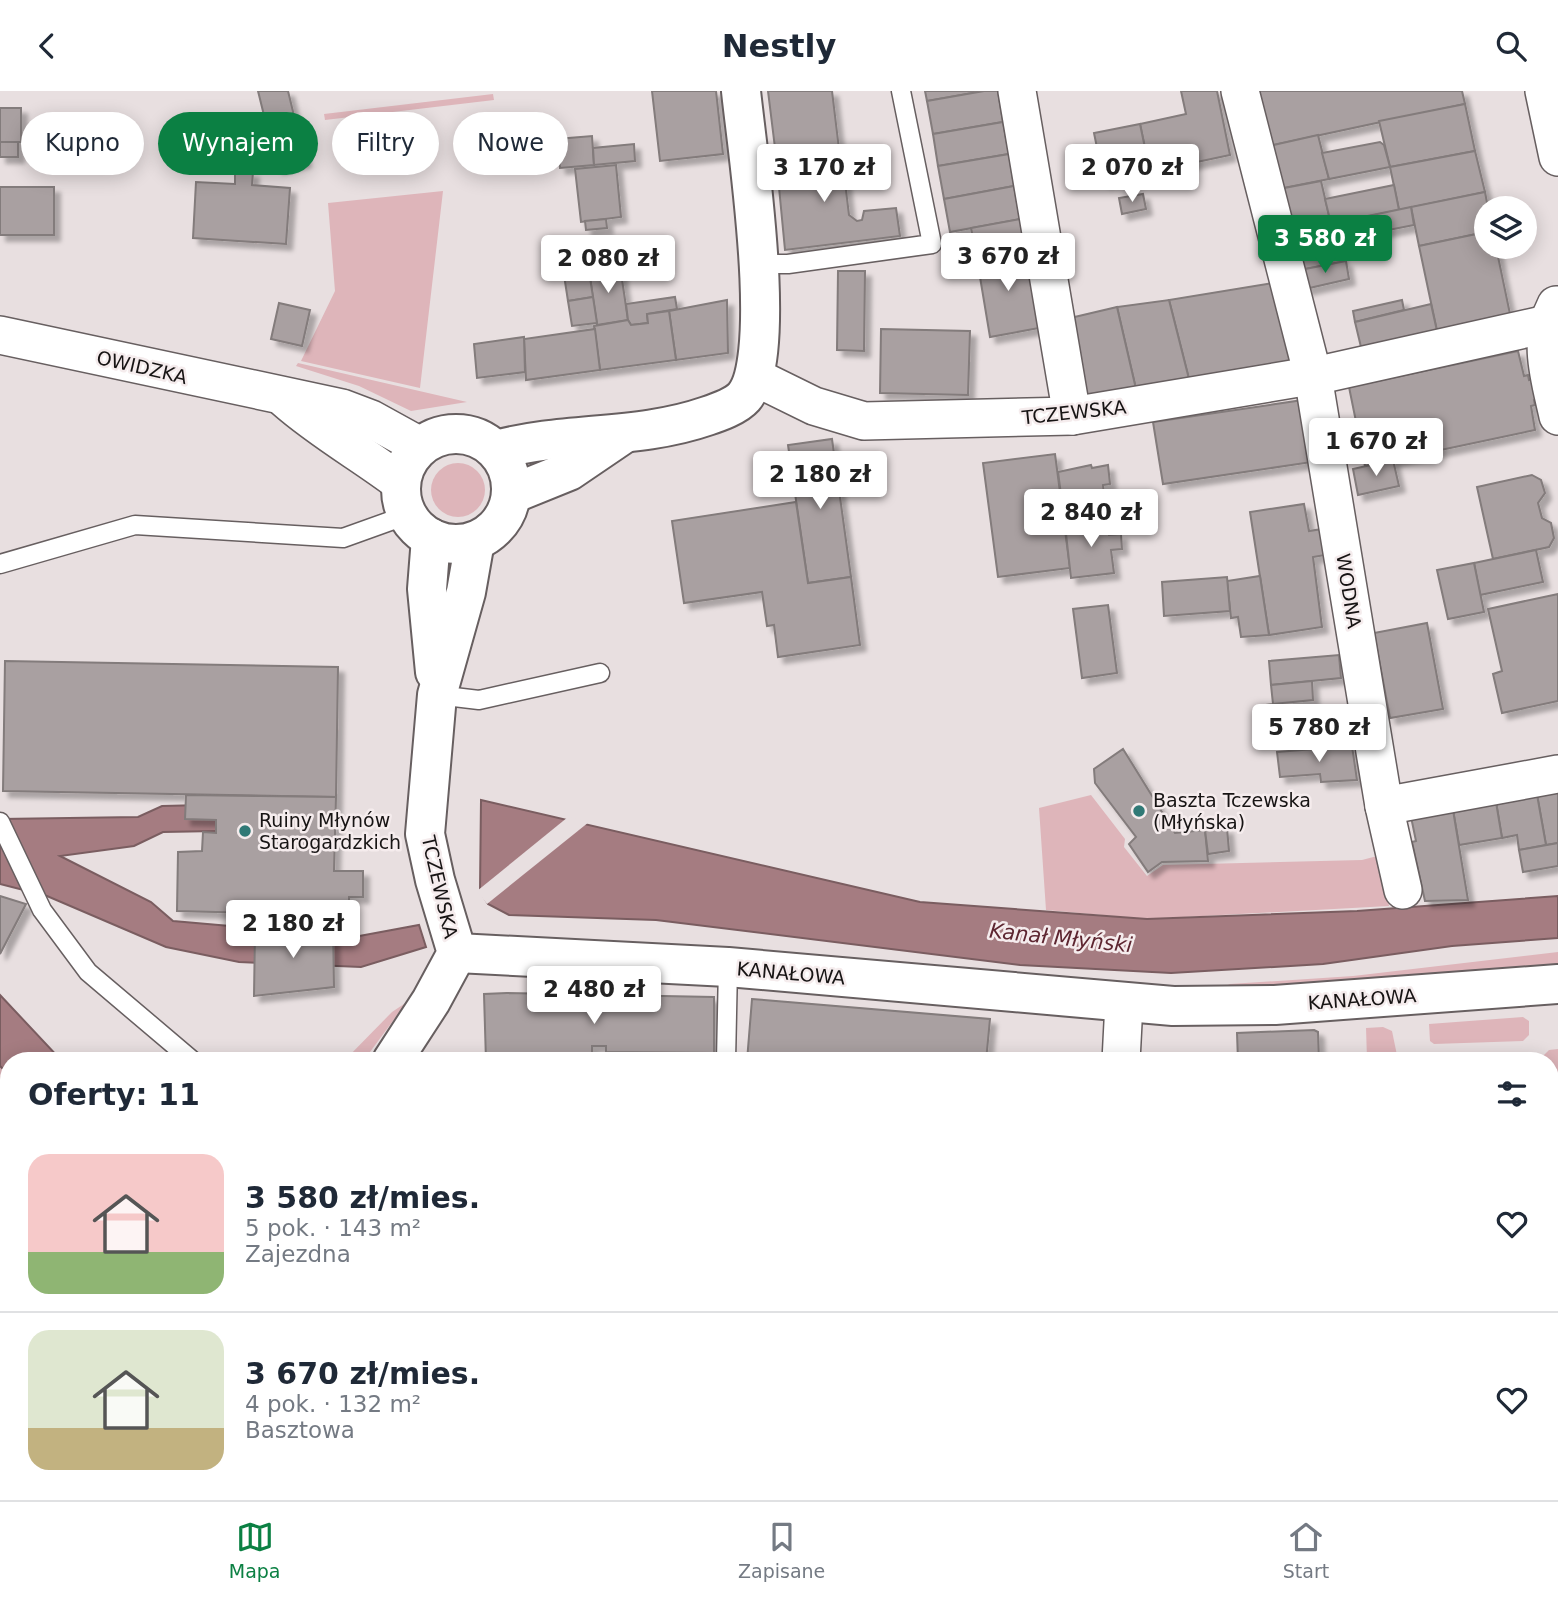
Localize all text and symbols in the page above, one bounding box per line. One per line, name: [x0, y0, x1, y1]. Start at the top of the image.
icon: back: [28, 27, 66, 65]
text: Nestly: [722, 27, 836, 65]
icon: search: [1492, 27, 1530, 65]
chip: Kupno: [21, 112, 144, 175]
chip: Wynajem: [158, 112, 318, 175]
chip: Filtry: [332, 112, 439, 175]
chip: Nowe: [453, 112, 568, 175]
pin: 3 170 zł: [752, 145, 896, 204]
pin: 2 070 zł: [1060, 145, 1204, 204]
text: 3 170 zł: [773, 154, 875, 180]
text: 2 070 zł: [1081, 154, 1183, 180]
map controls: [1474, 196, 1537, 259]
button: layers: [1474, 196, 1537, 259]
pin: 3 580 zł: [1253, 215, 1397, 275]
text: 3 580 zł: [1274, 225, 1376, 251]
pin: 3 670 zł: [936, 233, 1080, 293]
pin: 2 080 zł: [536, 235, 680, 295]
text: 3 670 zł: [957, 243, 1059, 269]
text: 2 080 zł: [557, 245, 659, 271]
street label: OWIDZKA: [95, 346, 189, 388]
street label: TCZEWSKA: [1020, 396, 1127, 429]
pin: 1 670 zł: [1304, 419, 1448, 478]
text: 1 670 zł: [1325, 428, 1427, 454]
pin: 2 180 zł: [748, 451, 892, 511]
text: 2 180 zł: [769, 461, 871, 487]
pin: 2 840 zł: [1019, 489, 1163, 549]
text: 2 840 zł: [1040, 499, 1142, 525]
street label: WODNA: [1332, 552, 1366, 630]
pin: 5 780 zł: [1247, 705, 1391, 764]
text: 5 780 zł: [1268, 714, 1370, 740]
place label: Baszta Tczewska (Młyńska): [1153, 789, 1311, 833]
marker: Baszta Tczewska (Młyńska): [1131, 803, 1147, 819]
place label: Ruiny Młynów Starogardzkich: [259, 809, 401, 853]
marker: Ruiny Młynów Starogardzkich: [237, 823, 253, 839]
street label: TCZEWSKA: [417, 833, 463, 941]
pin: 2 180 zł: [221, 901, 365, 960]
text: 2 180 zł: [242, 910, 344, 936]
water label: Kanał Młyński: [988, 919, 1134, 957]
street label: KANAŁOWA: [736, 957, 846, 989]
pin: 2 480 zł: [522, 967, 666, 1026]
text: 2 480 zł: [543, 976, 645, 1002]
street label: KANAŁOWA: [1307, 984, 1417, 1014]
icon: filters: [1493, 1075, 1531, 1113]
text: Oferty: 11: [28, 1077, 200, 1112]
text: 3 580 zł/mies.: [245, 1180, 480, 1215]
icon: home: [84, 1182, 168, 1266]
icon: heart: [1493, 1205, 1531, 1243]
text: 5 pok. · 143 m²: [245, 1215, 421, 1241]
text: Zajezdna: [245, 1241, 351, 1267]
text: 3 670 zł/mies.: [245, 1356, 480, 1391]
icon: home: [84, 1358, 168, 1442]
icon: heart: [1493, 1381, 1531, 1419]
text: 4 pok. · 132 m²: [245, 1391, 421, 1417]
text: Basztowa: [245, 1417, 355, 1443]
tab: Mapa: [229, 1518, 281, 1582]
tab: Zapisane: [738, 1518, 825, 1582]
tab: Start: [1283, 1518, 1329, 1582]

